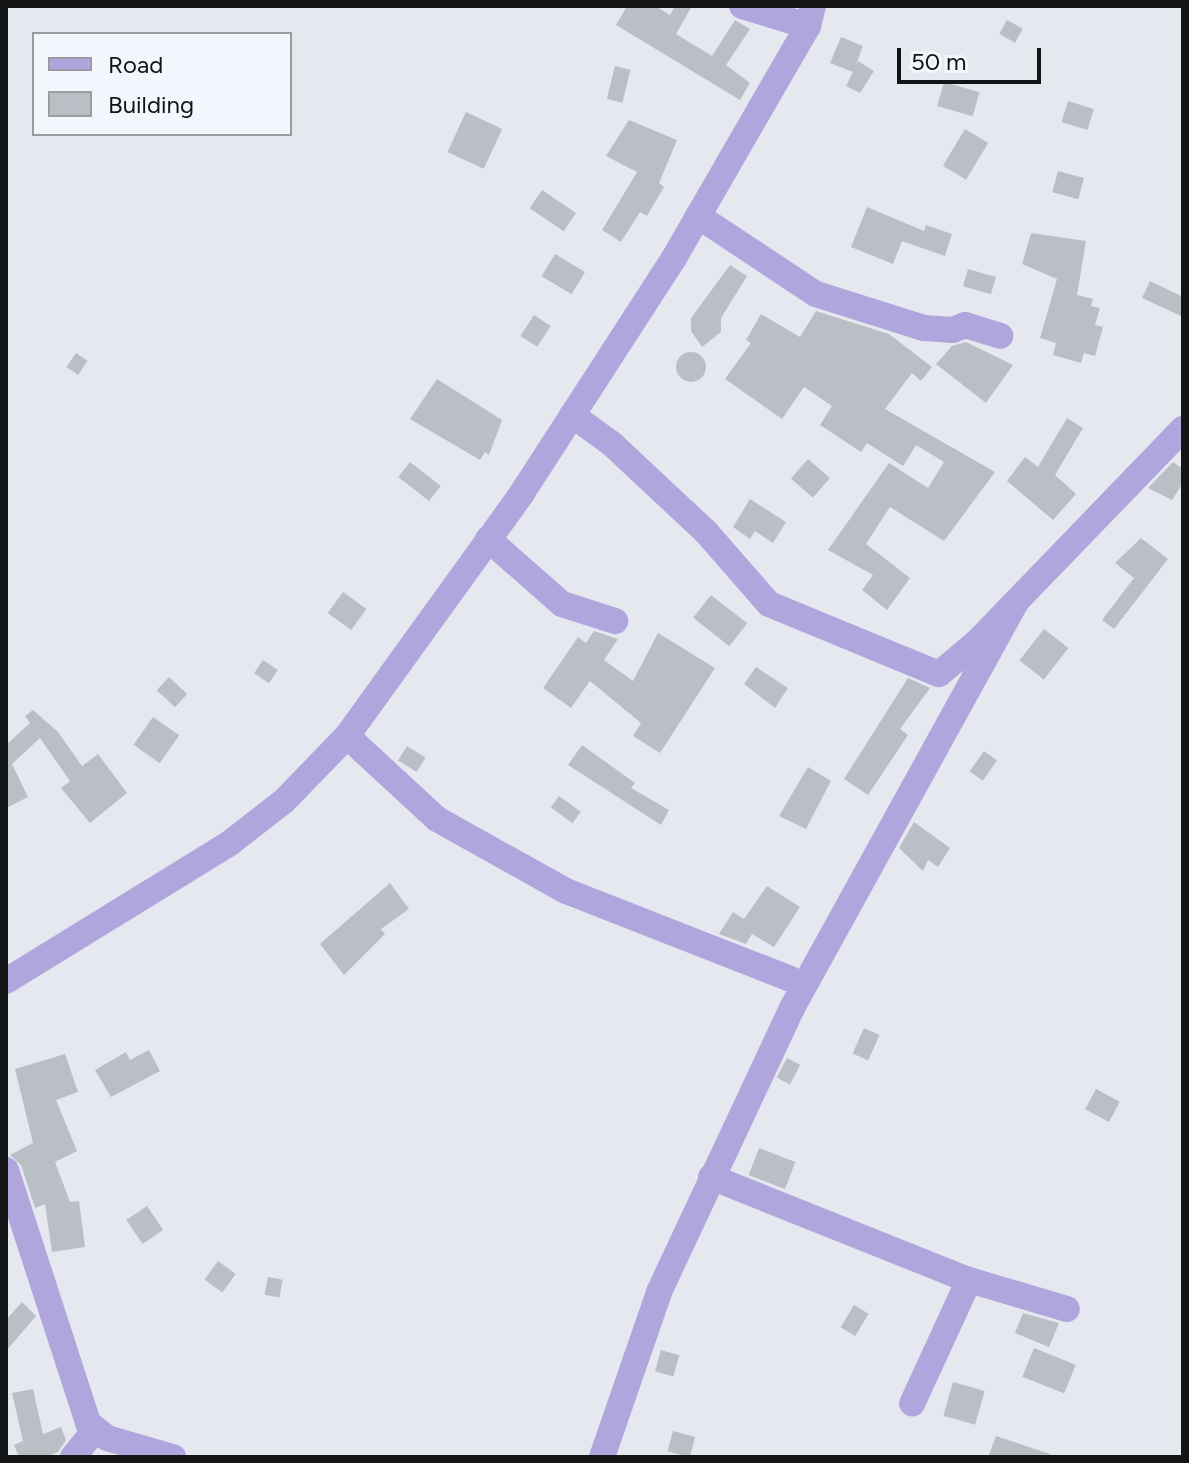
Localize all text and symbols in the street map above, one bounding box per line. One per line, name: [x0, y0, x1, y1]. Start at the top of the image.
legend: [32, 32, 292, 136]
scale bar: [901, 32, 1045, 82]
text: 50 m: [911, 47, 967, 76]
text: Road: [108, 50, 163, 79]
text: Building: [108, 90, 194, 119]

